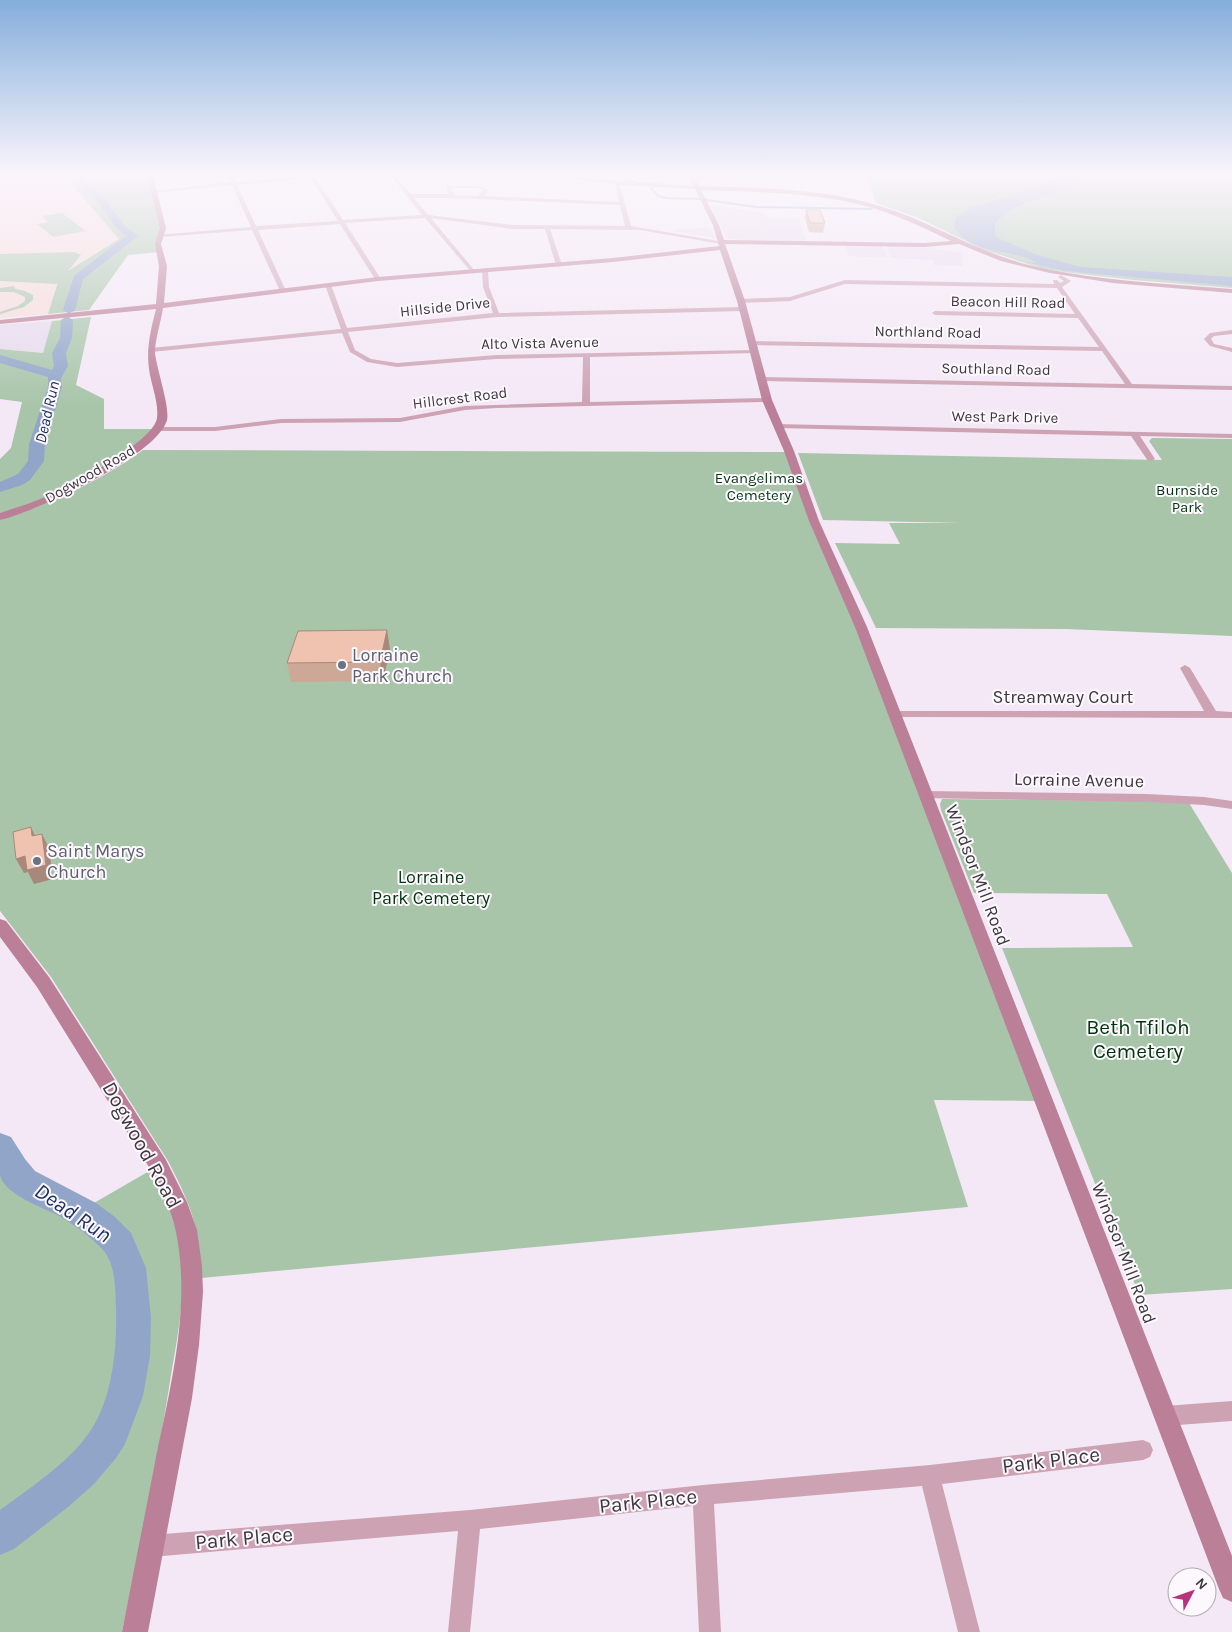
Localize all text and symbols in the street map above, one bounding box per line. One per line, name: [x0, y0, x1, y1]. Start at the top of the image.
street label: Beacon Hill Road: [950, 292, 1066, 312]
street label: Hillside Drive: [399, 293, 491, 321]
street label: Northland Road: [874, 322, 982, 342]
street label: Alto Vista Avenue: [481, 333, 599, 353]
street label: Southland Road: [941, 359, 1051, 379]
water label: Dead Run: [31, 379, 63, 445]
street label: Hillcrest Road: [412, 383, 508, 413]
street label: West Park Drive: [951, 407, 1059, 427]
street label: Dogwood Road: [42, 441, 138, 507]
park label: Evangelimas Cemetery: [715, 469, 803, 504]
park label: Burnside Park: [1156, 481, 1218, 516]
place label: Lorraine Park Church: [352, 644, 452, 687]
marker: Lorraine Park Church: [336, 659, 348, 671]
street label: Streamway Court: [993, 686, 1134, 708]
street label: Lorraine Avenue: [1014, 768, 1144, 792]
street label: Windsor Mill Road: [941, 801, 1015, 949]
place label: Saint Marys Church: [47, 840, 145, 883]
marker: Saint Marys Church: [31, 855, 43, 867]
park label: Lorraine Park Cemetery: [372, 866, 491, 909]
park label: Beth Tfiloh Cemetery: [1086, 1015, 1190, 1063]
street label: Dogwood Road: [97, 1077, 187, 1213]
water label: Dead Run: [30, 1178, 116, 1248]
street label: Windsor Mill Road: [1087, 1179, 1161, 1327]
street label: Park Place: [1001, 1442, 1101, 1478]
street label: Park Place: [598, 1484, 698, 1518]
street label: Park Place: [194, 1522, 294, 1554]
north arrow: [1167, 1567, 1217, 1617]
text: N: [1192, 1574, 1211, 1593]

